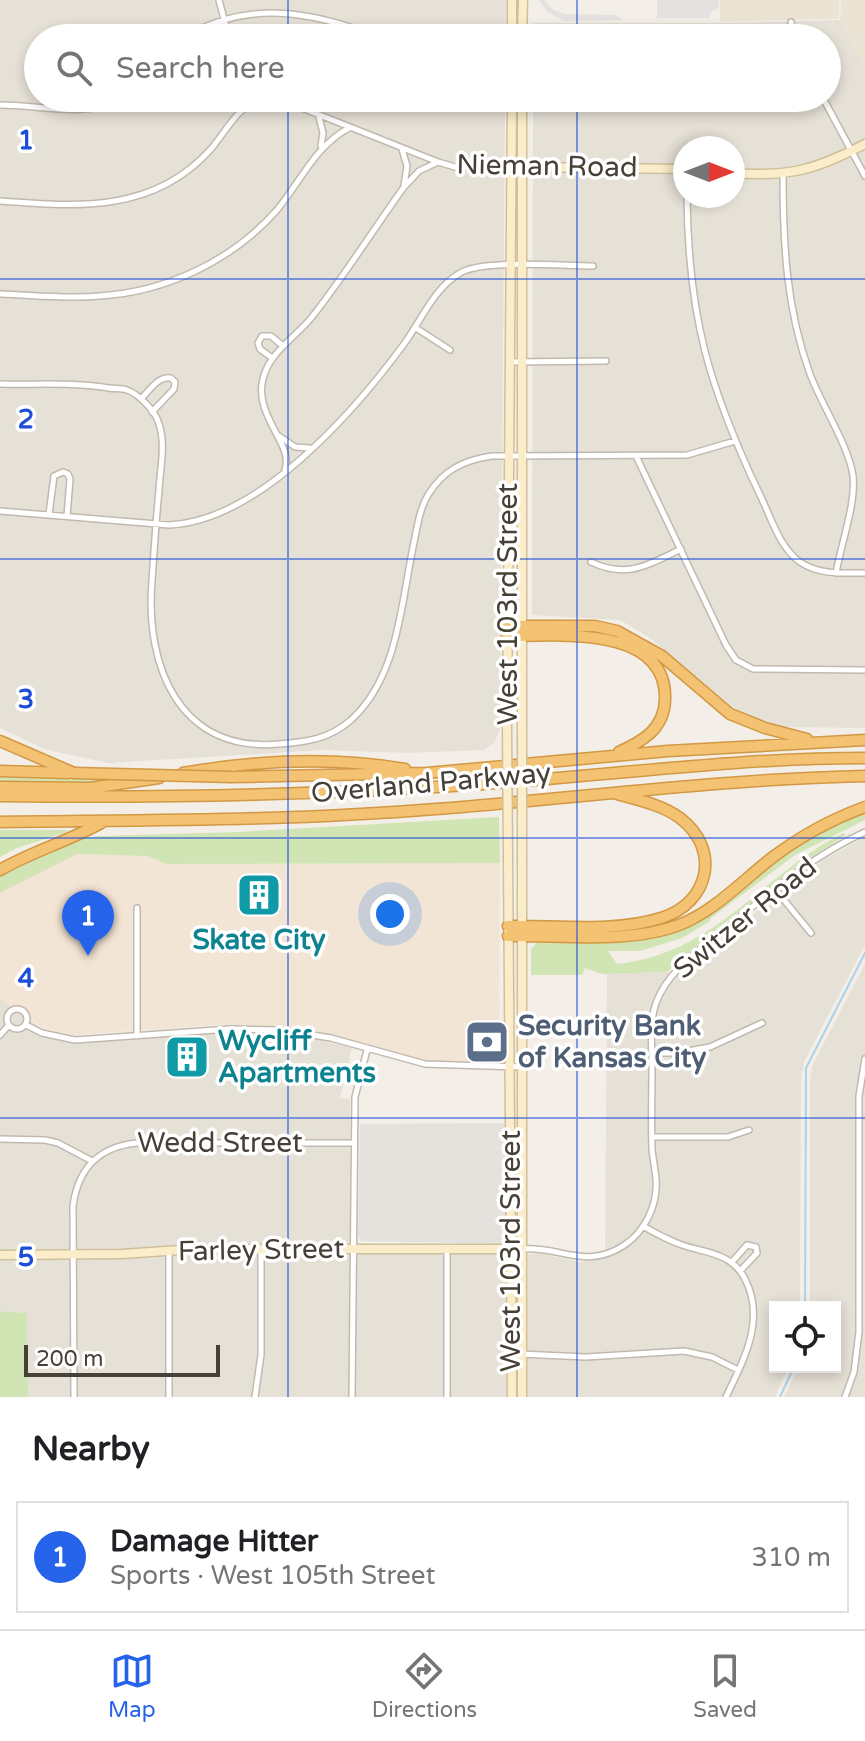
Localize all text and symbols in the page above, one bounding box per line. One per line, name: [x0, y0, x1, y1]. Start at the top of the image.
search box: [24, 24, 841, 112]
icon: search: [52, 46, 96, 90]
text: Search here: [116, 50, 285, 87]
text: 1: [18, 125, 34, 156]
north arrow: [673, 136, 745, 208]
street label: Nieman Road: [456, 147, 638, 185]
text: 2: [18, 404, 34, 435]
street label: West 103rd Street: [491, 483, 525, 725]
text: 3: [18, 684, 34, 715]
street label: Overland Parkway: [309, 756, 553, 810]
street label: Switzer Road: [667, 850, 823, 986]
building icon: Skate City: [235, 871, 283, 919]
pin: 1: [62, 890, 114, 956]
your location: [370, 894, 410, 934]
place label: Skate City: [192, 923, 326, 957]
text: 4: [18, 963, 34, 994]
place label: Security Bank of Kansas City: [518, 1009, 706, 1075]
bank icon: Security Bank of Kansas City: [463, 1018, 511, 1066]
place label: Wycliff Apartments: [218, 1024, 376, 1090]
building icon: Wycliff Apartments: [163, 1033, 211, 1081]
street label: Wedd Street: [137, 1126, 303, 1160]
street label: West 103rd Street: [494, 1130, 528, 1372]
street label: Farley Street: [178, 1232, 345, 1268]
text: 5: [18, 1242, 34, 1273]
map controls: [769, 1301, 841, 1373]
button: locate: [769, 1301, 841, 1373]
scale bar: [24, 1341, 220, 1377]
text: 200 m: [36, 1346, 103, 1372]
text: Nearby: [32, 1429, 150, 1470]
text: Damage Hitter: [110, 1523, 318, 1560]
text: 1: [52, 1542, 68, 1573]
text: 310 m: [751, 1542, 831, 1573]
text: Sports · West 105th Street: [110, 1560, 435, 1591]
tab: Map: [108, 1649, 156, 1723]
tab: Directions: [372, 1649, 477, 1723]
tab: Saved: [693, 1649, 757, 1723]

